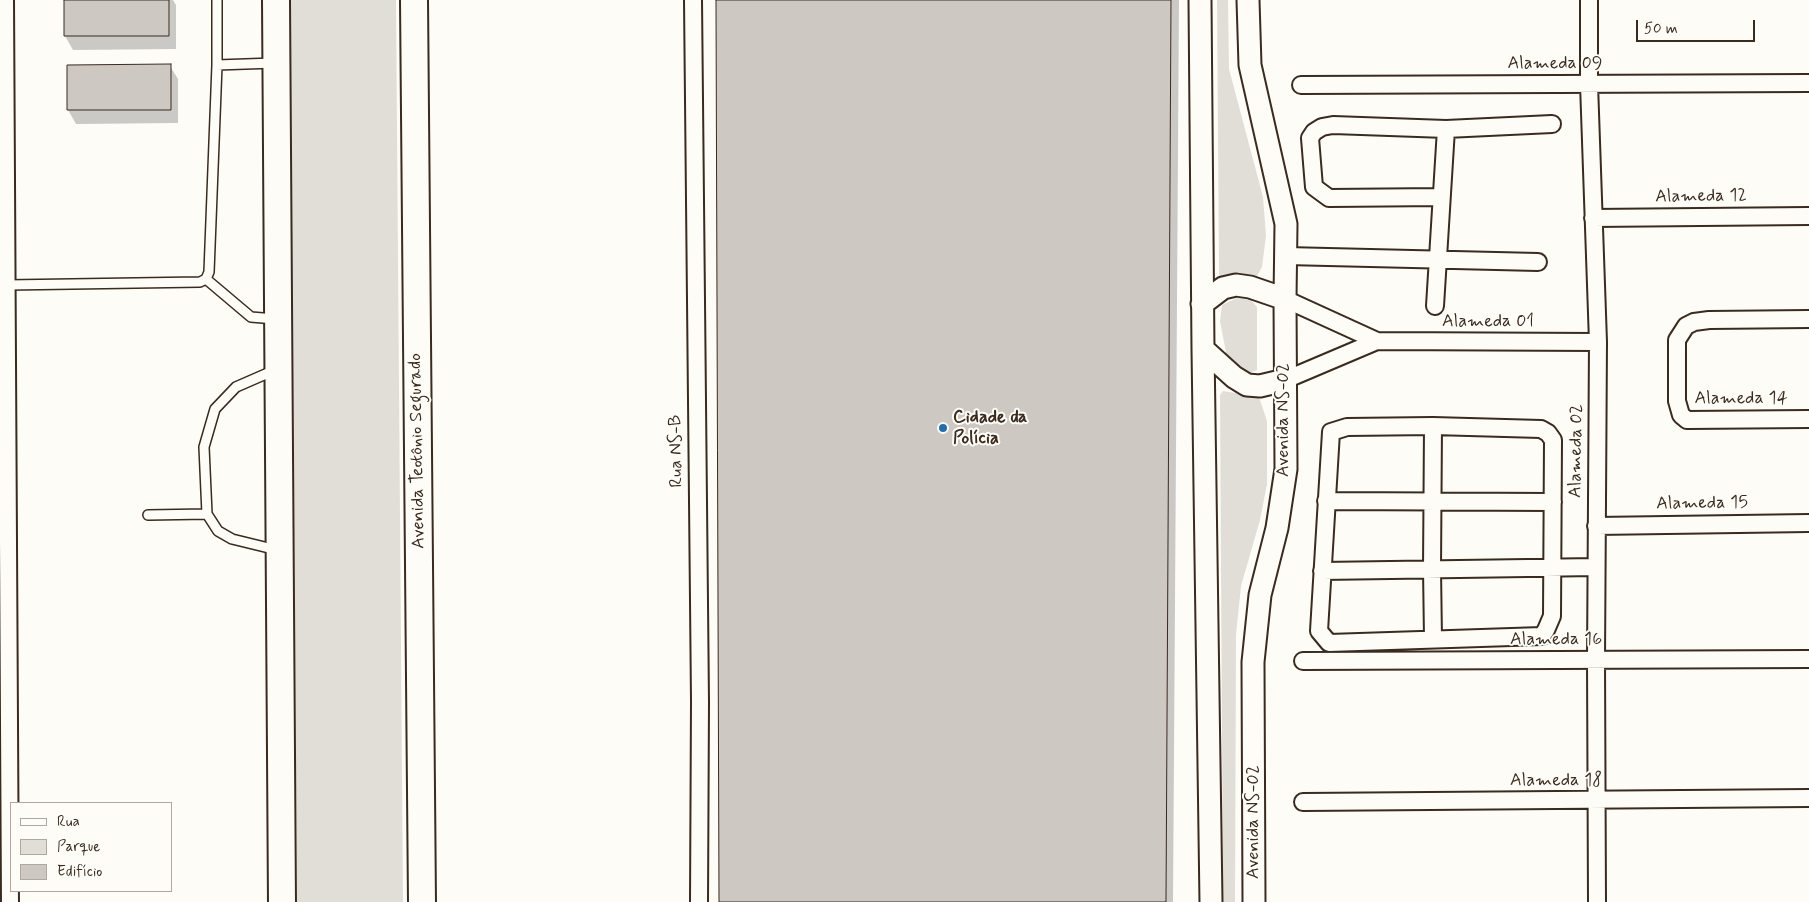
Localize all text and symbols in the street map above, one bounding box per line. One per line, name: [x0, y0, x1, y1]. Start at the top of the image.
scale bar: [1639, 10, 1758, 42]
text: 50 m: [1644, 19, 1678, 39]
street label: Alameda 09: [1508, 53, 1602, 75]
street label: Alameda 12: [1655, 185, 1747, 209]
street label: Alameda 01: [1442, 311, 1534, 333]
street label: Avenida Teotônio Segurado: [405, 353, 431, 549]
street label: Avenida NS-02: [1273, 363, 1295, 477]
street label: Alameda 14: [1694, 388, 1788, 410]
street label: Alameda 02: [1565, 404, 1589, 498]
place label: Cidade da Polícia: [953, 407, 1027, 449]
street label: Rua NS-B: [666, 414, 688, 488]
marker: Cidade da Polícia: [937, 422, 949, 434]
street label: Alameda 15: [1656, 492, 1748, 516]
street label: Alameda 16: [1510, 629, 1602, 651]
street label: Avenida NS-02: [1243, 765, 1265, 879]
street label: Alameda 18: [1510, 770, 1602, 792]
legend: [10, 802, 172, 892]
text: Rua: [57, 812, 80, 832]
text: Parque: [57, 837, 100, 857]
text: Edifício: [57, 862, 102, 882]

